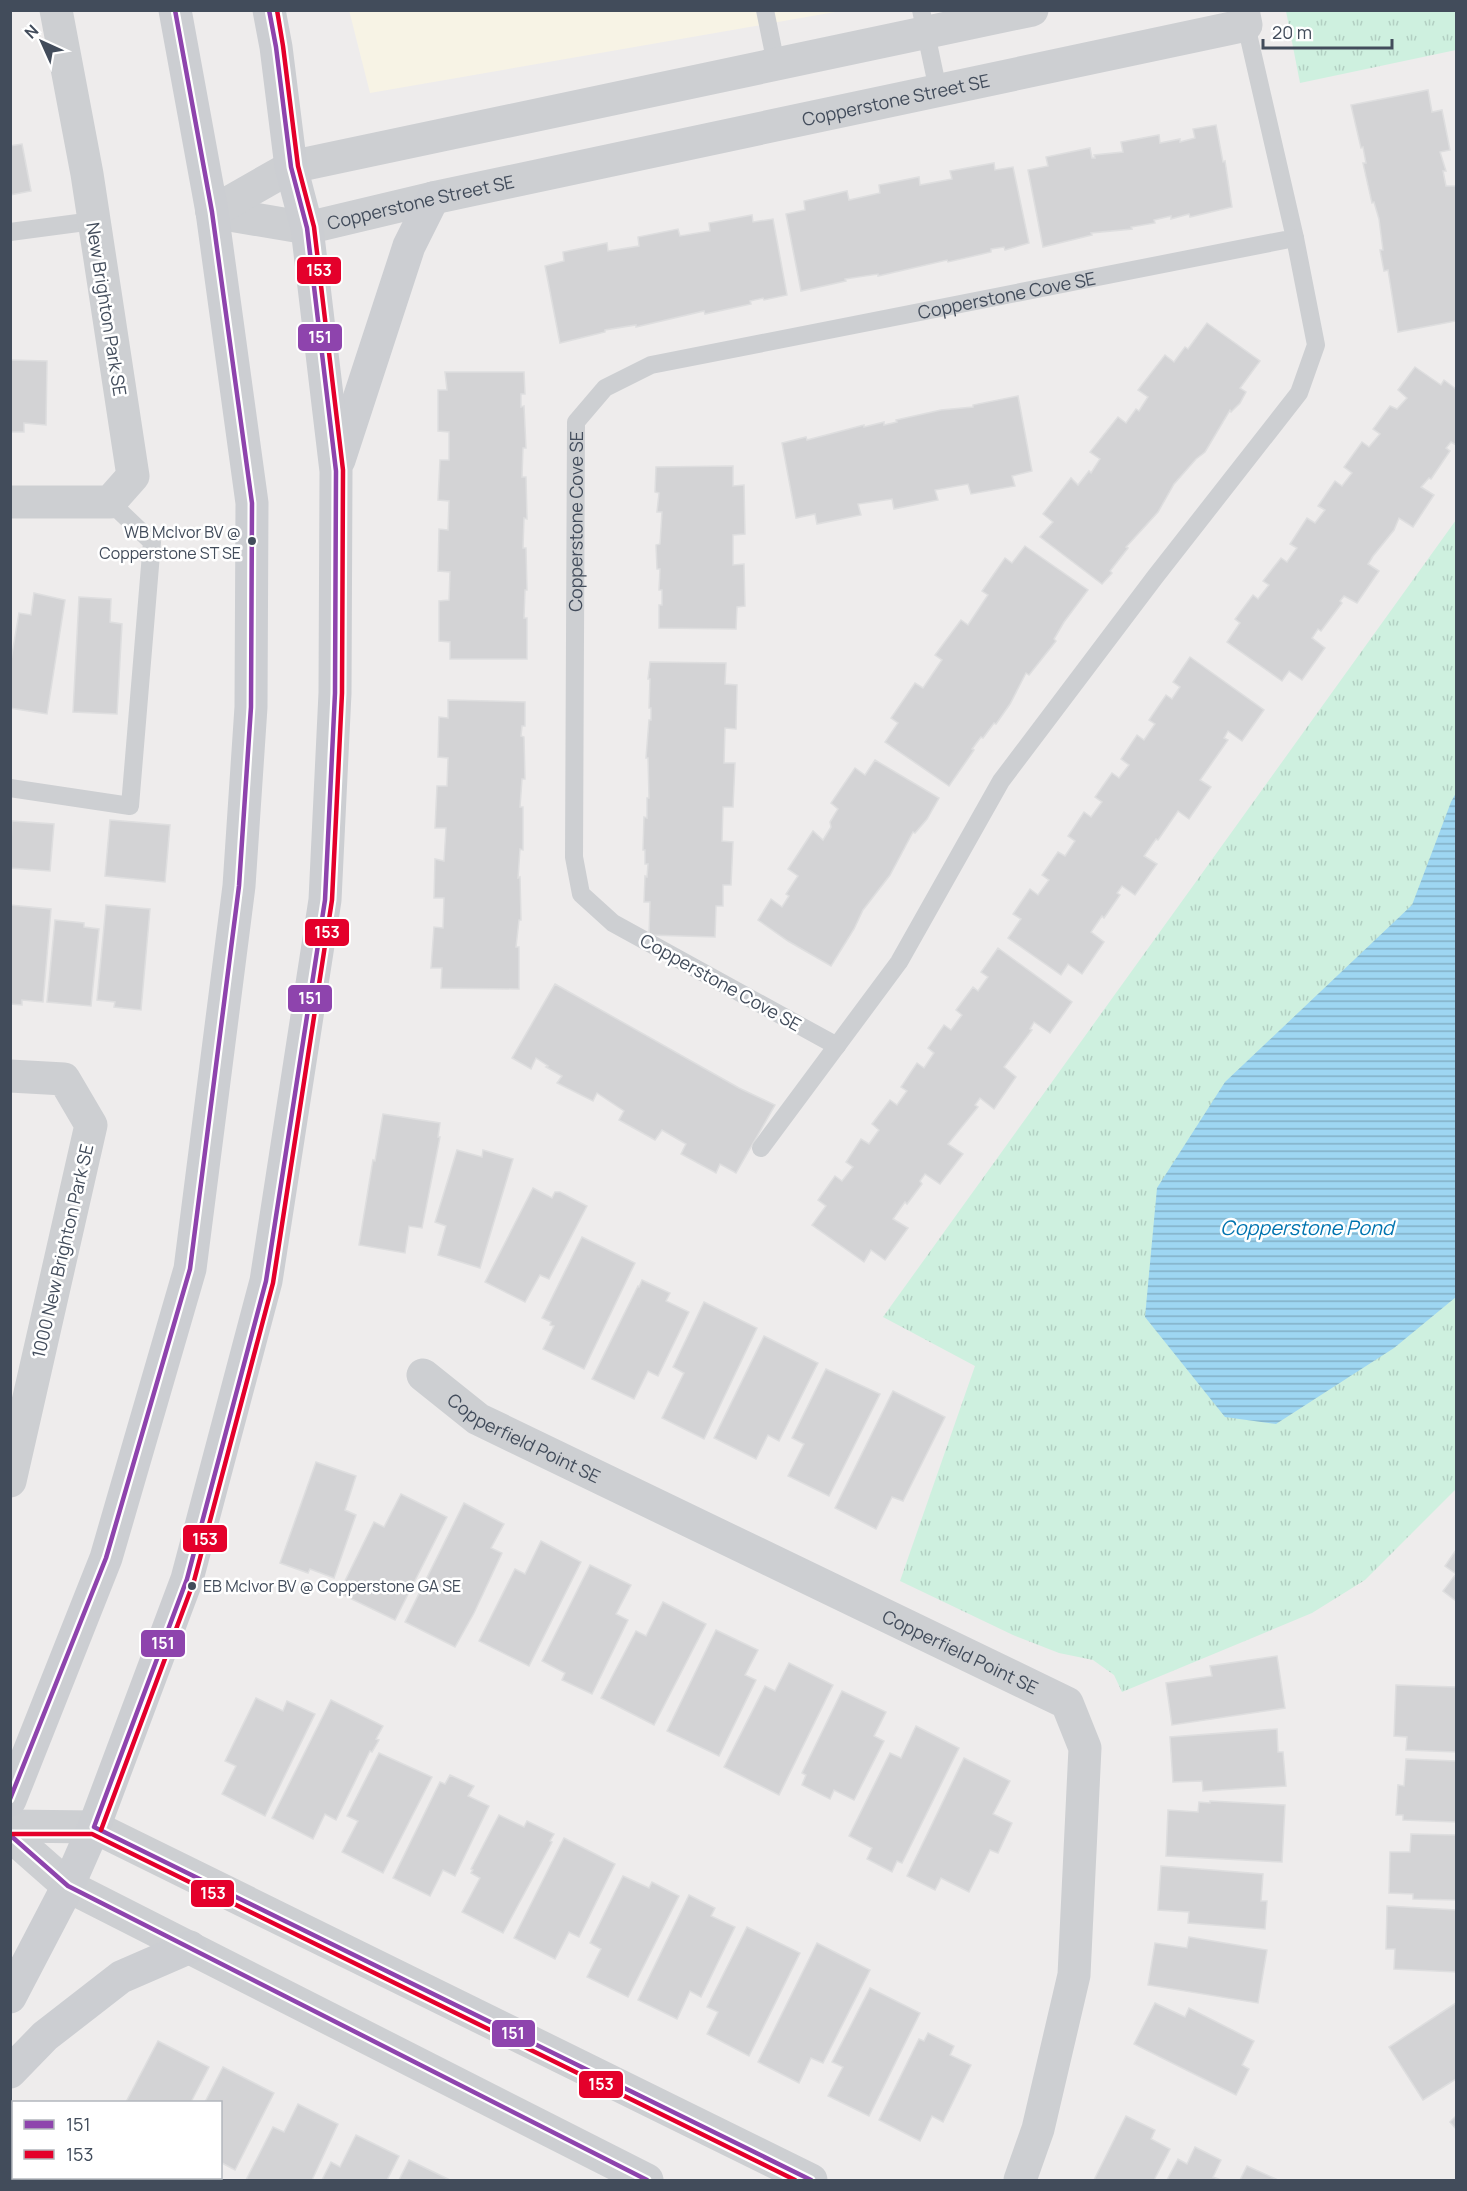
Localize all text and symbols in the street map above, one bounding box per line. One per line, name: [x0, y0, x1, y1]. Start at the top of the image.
north arrow: [12, 12, 72, 72]
scale bar: [1263, 12, 1392, 50]
text: N: [20, 20, 43, 43]
text: 20 m: [1272, 20, 1312, 44]
street label: Copperstone Street SE: [800, 68, 992, 131]
street label: Copperstone Street SE: [325, 169, 516, 235]
street label: New Brighton Park SE: [81, 220, 133, 398]
line badge: 153: [296, 256, 342, 285]
text: 153: [306, 259, 332, 281]
street label: Copperstone Cove SE: [916, 266, 1098, 324]
line badge: 151: [297, 323, 343, 352]
text: 151: [308, 326, 332, 348]
street label: Copperstone Cove SE: [563, 431, 588, 612]
place label: WB McIvor BV @ Copperstone ST SE: [99, 521, 241, 564]
marker: WB McIvor BV @ Copperstone ST SE: [246, 535, 258, 547]
line badge: 153: [304, 918, 350, 947]
text: 153: [314, 921, 340, 943]
street label: Copperstone Cove SE: [636, 928, 806, 1036]
line badge: 151: [287, 984, 333, 1013]
text: 151: [298, 987, 322, 1009]
street label: 1000 New Brighton Park SE: [26, 1142, 98, 1360]
water label: Copperstone Pond: [1220, 1214, 1397, 1241]
street label: Copperfield Point SE: [443, 1387, 605, 1488]
line badge: 153: [182, 1524, 228, 1553]
text: 153: [192, 1528, 218, 1550]
place label: EB McIvor BV @ Copperstone GA SE: [203, 1575, 461, 1597]
marker: EB McIvor BV @ Copperstone GA SE: [186, 1580, 198, 1592]
street label: Copperfield Point SE: [878, 1604, 1042, 1699]
line badge: 151: [140, 1629, 186, 1658]
text: 151: [151, 1632, 175, 1654]
line badge: 153: [190, 1879, 235, 1908]
text: 153: [200, 1882, 226, 1904]
line badge: 151: [491, 2019, 536, 2048]
text: 151: [501, 2022, 525, 2044]
line badge: 153: [578, 2070, 624, 2099]
text: 153: [588, 2073, 614, 2095]
legend: [12, 2101, 222, 2179]
text: 151: [66, 2112, 90, 2136]
text: 153: [66, 2142, 93, 2166]

